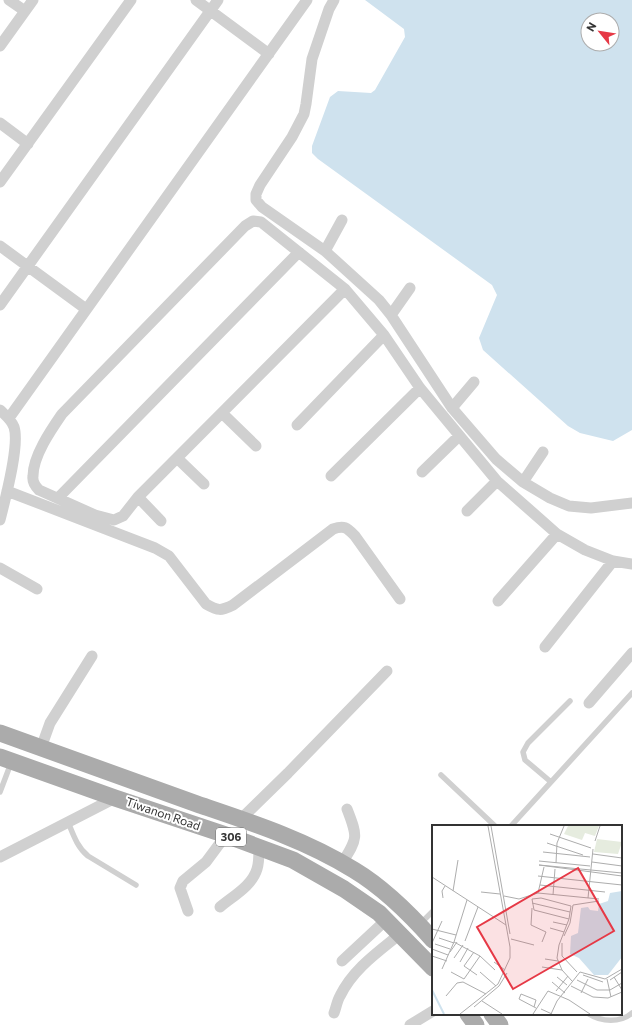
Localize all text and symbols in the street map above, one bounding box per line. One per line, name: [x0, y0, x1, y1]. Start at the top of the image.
north arrow: [580, 12, 620, 52]
text: N: [583, 20, 599, 34]
street label: Tiwanon Road: [124, 794, 202, 832]
inset map: [432, 825, 622, 1015]
road number: 306: [216, 828, 246, 846]

